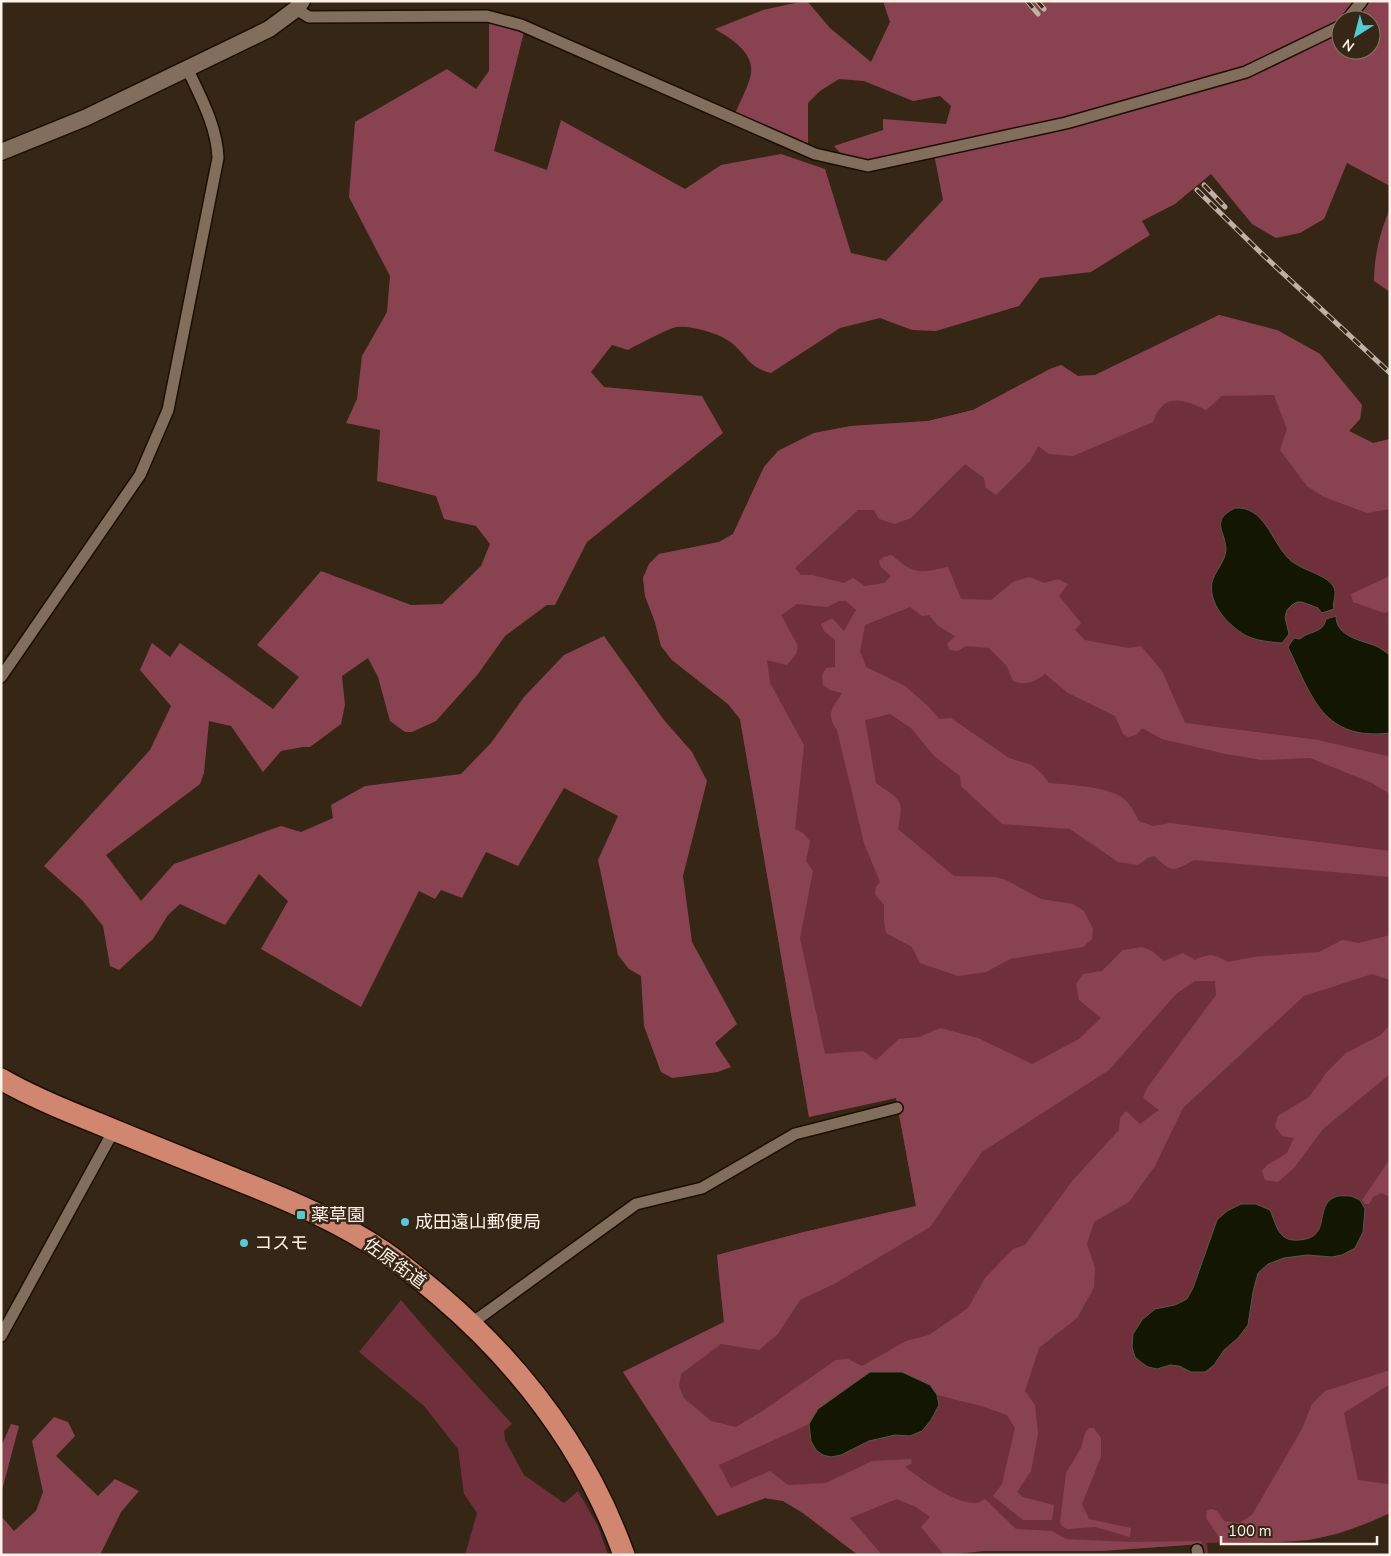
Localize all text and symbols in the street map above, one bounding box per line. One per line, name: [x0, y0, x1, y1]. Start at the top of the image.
north arrow: [1331, 10, 1381, 60]
text: N: [1339, 34, 1358, 56]
place label: 薬草園: [311, 1203, 365, 1227]
marker: 薬草園: [295, 1209, 307, 1221]
place label: 成田遠山郵便局: [415, 1210, 541, 1234]
marker: 成田遠山郵便局: [399, 1216, 411, 1228]
place label: コスモ: [254, 1231, 308, 1255]
street label: 佐原街道: [359, 1232, 431, 1294]
marker: コスモ: [238, 1237, 250, 1249]
scale bar: [1221, 1514, 1377, 1546]
text: 100 m: [1228, 1521, 1272, 1541]

